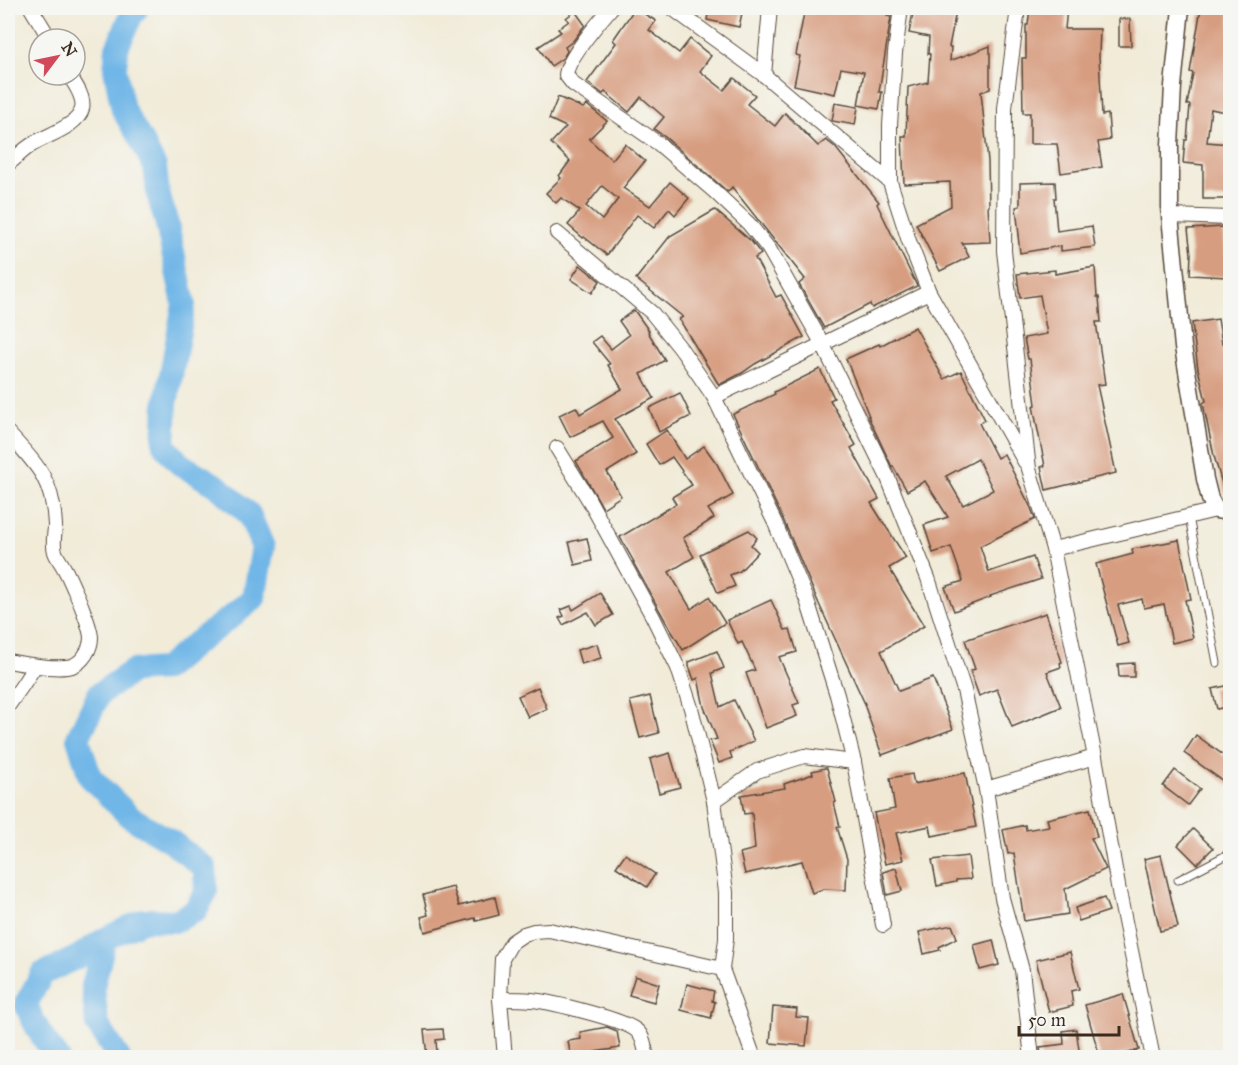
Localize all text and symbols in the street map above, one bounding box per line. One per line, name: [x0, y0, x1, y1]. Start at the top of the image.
north arrow: [27, 27, 87, 87]
text: N: [58, 39, 81, 60]
scale bar: [1019, 999, 1120, 1037]
text: 50 m: [1028, 1009, 1066, 1031]

